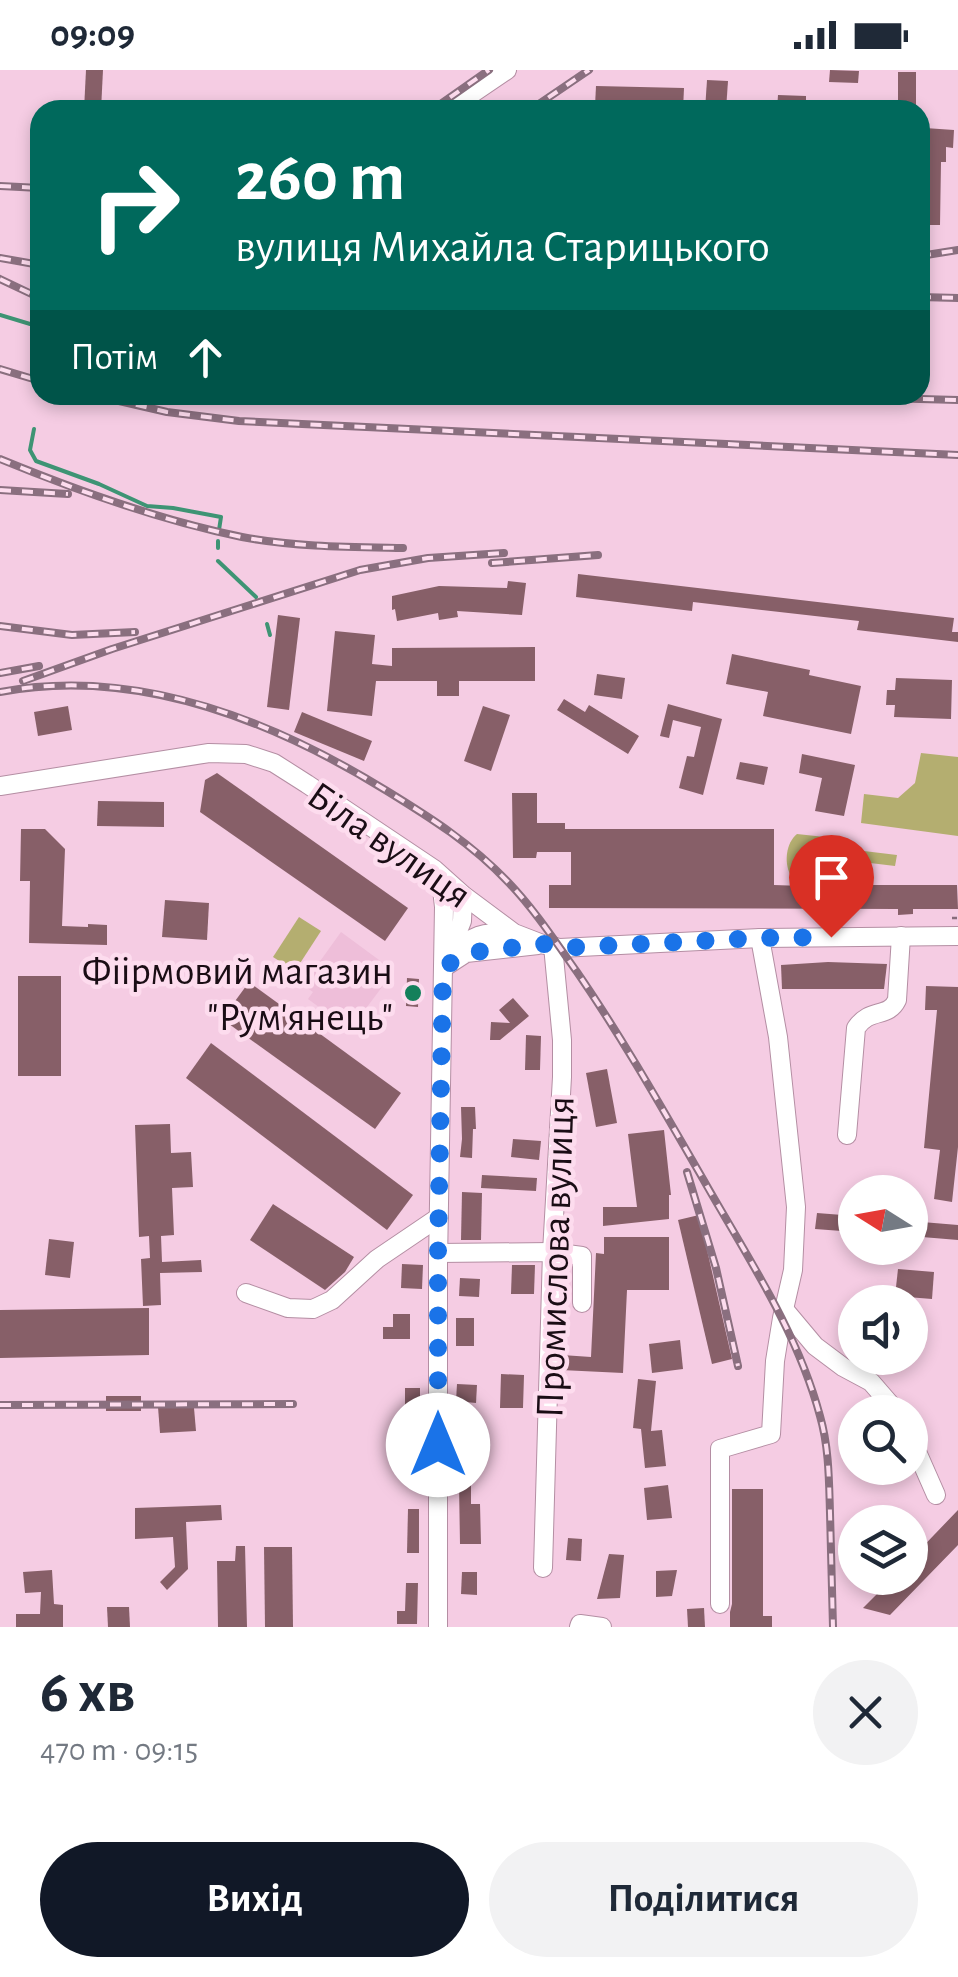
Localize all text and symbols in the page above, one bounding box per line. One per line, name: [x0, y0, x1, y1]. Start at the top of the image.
text: 09:09: [50, 16, 135, 54]
icon: right: [70, 140, 200, 270]
text: 260 m: [235, 143, 405, 213]
text: вулиця Михайла Старицького: [235, 225, 770, 270]
icon: ahead: [178, 330, 233, 385]
text: Потім: [70, 339, 158, 377]
street label: Біла вулиця: [300, 775, 478, 916]
pin: [789, 835, 874, 938]
icon: arrive: [804, 850, 859, 905]
place label: Фіірмовий магазин "Рум'янець": [82, 952, 393, 1038]
marker: Фіірмовий магазин "Рум'янець": [402, 982, 424, 1004]
street label: Промислова вулиця: [530, 1095, 582, 1419]
north arrow: [838, 1175, 928, 1265]
map controls: [838, 1175, 928, 1595]
button: sound: [838, 1285, 928, 1375]
position arrow: [386, 1393, 490, 1497]
button: search: [838, 1395, 928, 1485]
button: layers: [838, 1505, 928, 1595]
button: close: [813, 1660, 918, 1765]
text: 6 хв: [40, 1663, 135, 1723]
text: 470 m · 09:15: [40, 1734, 198, 1766]
button: Вихід: [40, 1842, 469, 1957]
button: Поділитися: [489, 1842, 918, 1957]

